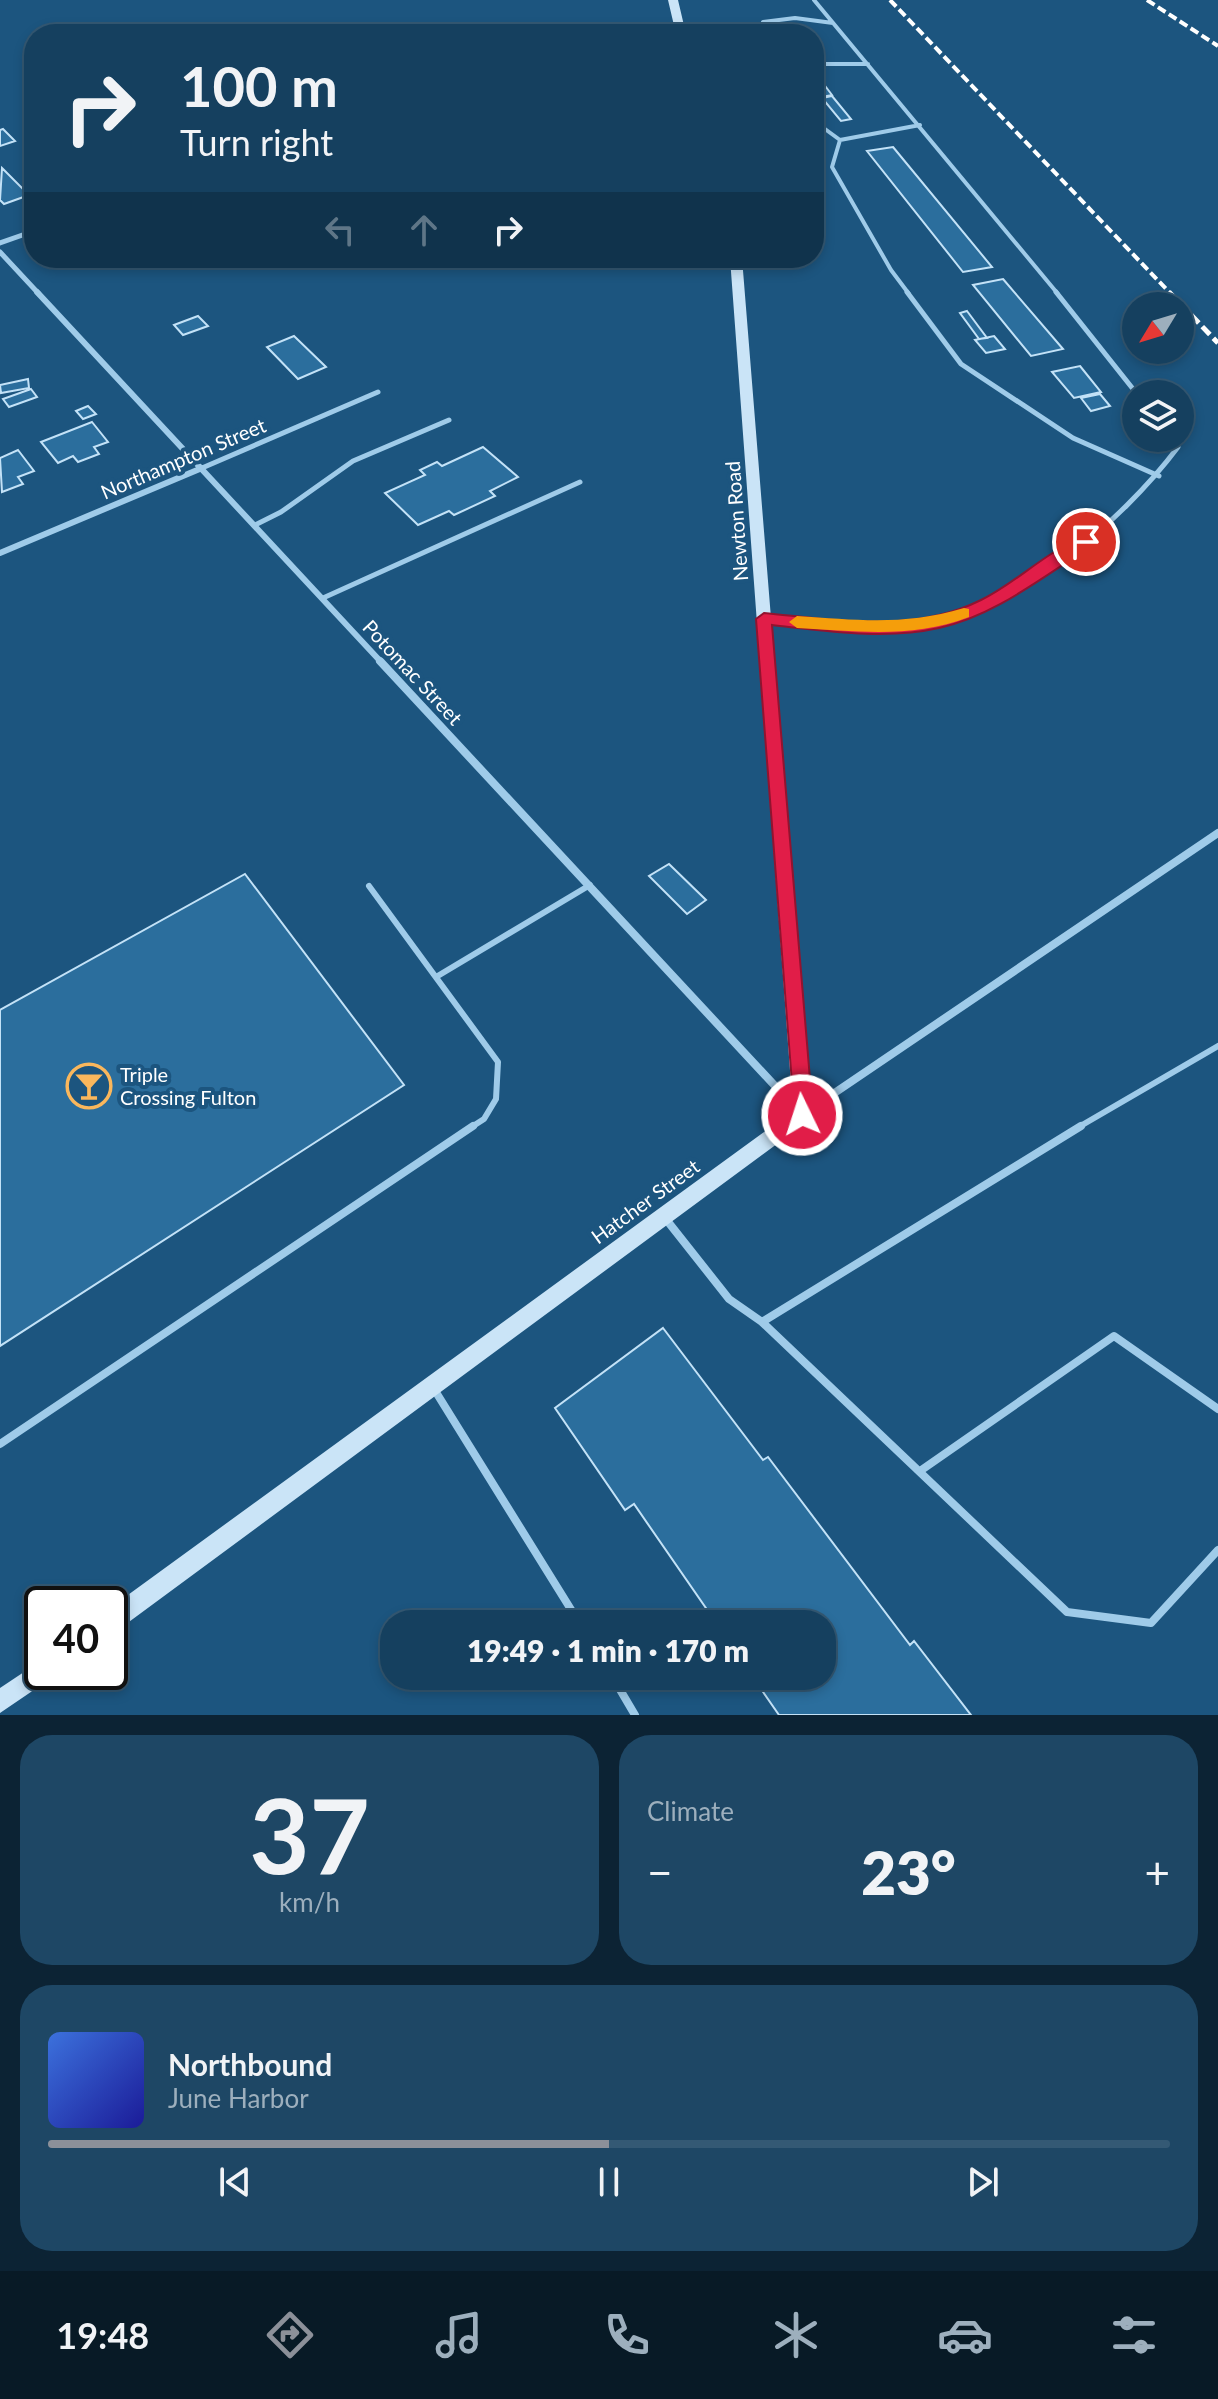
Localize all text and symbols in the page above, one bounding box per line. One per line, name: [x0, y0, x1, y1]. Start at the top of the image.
text: 100 m: [180, 52, 338, 119]
icon: right: [48, 56, 152, 160]
text: Turn right: [180, 120, 333, 164]
icon: left: [318, 208, 362, 252]
icon: ahead: [402, 208, 446, 252]
icon: right: [486, 208, 530, 252]
north arrow: [1122, 292, 1194, 364]
map controls: [1122, 292, 1194, 452]
button: layers: [1122, 380, 1194, 452]
street label: Northampton Street: [97, 412, 269, 504]
street label: Newton Road: [720, 460, 752, 582]
pin: [1052, 508, 1120, 576]
icon: arrive: [1064, 520, 1108, 564]
street label: Potomac Street: [358, 615, 468, 729]
bar icon: Triple Crossing Fulton: [65, 1062, 113, 1110]
place label: Triple Crossing Fulton: [120, 1062, 256, 1109]
position arrow: [760, 1073, 844, 1157]
street label: Hatcher Street: [586, 1154, 704, 1248]
speed limit sign: 40: [24, 1586, 128, 1690]
text: 19:49 · 1 min · 170 m: [467, 1632, 749, 1668]
text: 37: [249, 1771, 370, 1896]
text: Climate: [647, 1795, 734, 1827]
text: 23°: [861, 1836, 956, 1908]
text: −: [647, 1846, 673, 1898]
text: +: [1144, 1846, 1170, 1898]
text: km/h: [279, 1886, 340, 1918]
text: Northbound: [168, 2046, 332, 2082]
text: June Harbor: [168, 2082, 309, 2114]
icon: previous: [213, 2160, 257, 2204]
icon: pause: [587, 2160, 631, 2204]
icon: next: [961, 2160, 1005, 2204]
icon: directions: [262, 2307, 318, 2363]
icon: music: [431, 2307, 487, 2363]
icon: phone: [599, 2307, 655, 2363]
icon: climate: [768, 2307, 824, 2363]
icon: car: [937, 2307, 993, 2363]
icon: filters: [1106, 2307, 1162, 2363]
text: 19:48: [56, 2313, 149, 2357]

